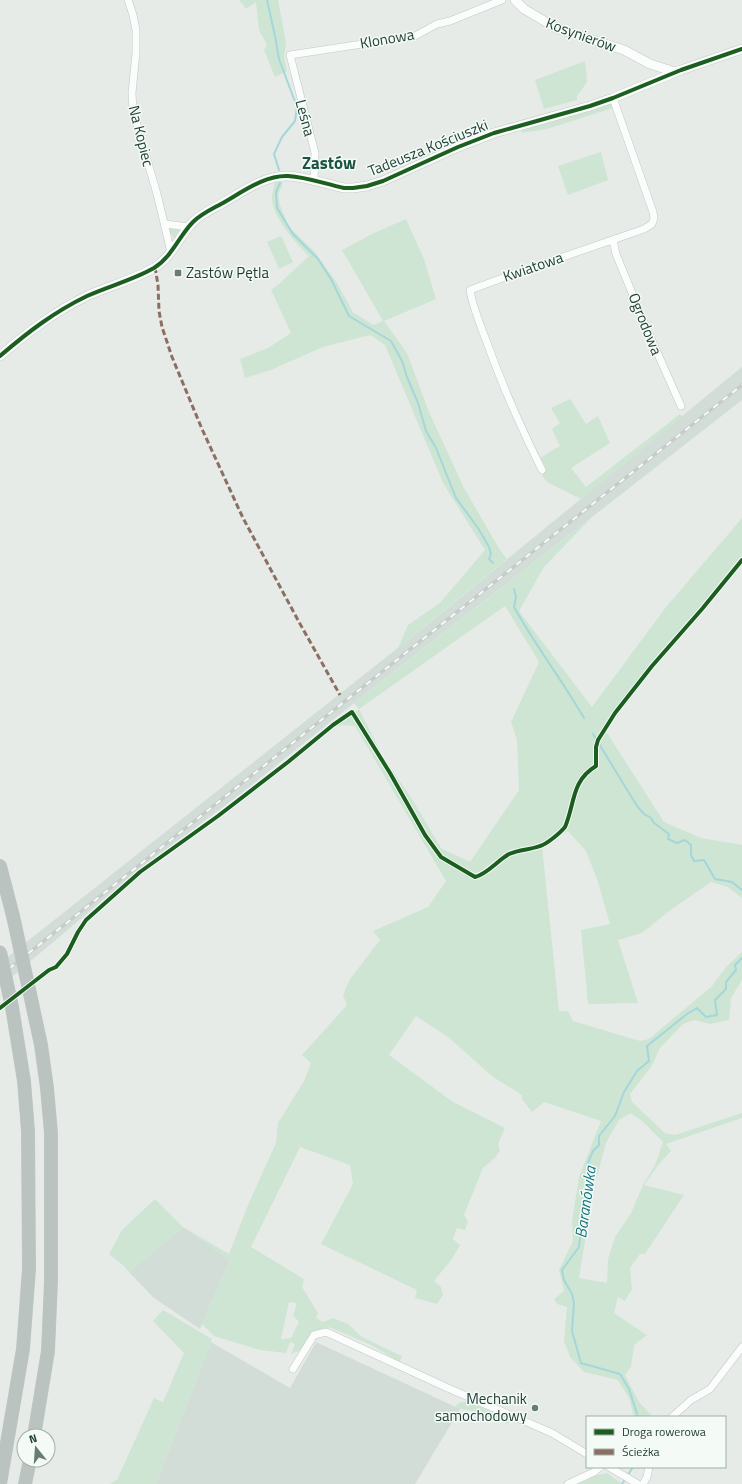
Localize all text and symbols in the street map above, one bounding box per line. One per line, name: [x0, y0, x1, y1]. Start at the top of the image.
street label: Kosynierów: [543, 11, 620, 58]
street label: Klonowa: [358, 22, 416, 55]
street label: Leśna: [290, 97, 322, 139]
street label: Na Kopiec: [123, 103, 160, 169]
street label: Tadeusza Kościuszki: [364, 113, 491, 182]
district label: Zastów: [302, 150, 356, 176]
street label: Kwiatowa: [500, 245, 567, 288]
place label: Zastów Pętla: [186, 261, 269, 284]
marker: Zastów Pętla: [173, 268, 183, 278]
street label: Ogrodowa: [623, 289, 669, 359]
water label: Baranówka: [568, 1163, 602, 1240]
place label: Mechanik samochodowy: [435, 1387, 527, 1427]
marker: Mechanik samochodowy: [530, 1403, 540, 1413]
legend: [586, 1416, 726, 1468]
text: Droga rowerowa: [622, 1422, 706, 1441]
north arrow: [16, 1428, 56, 1468]
text: N: [27, 1430, 39, 1447]
text: Ścieżka: [622, 1442, 660, 1461]

